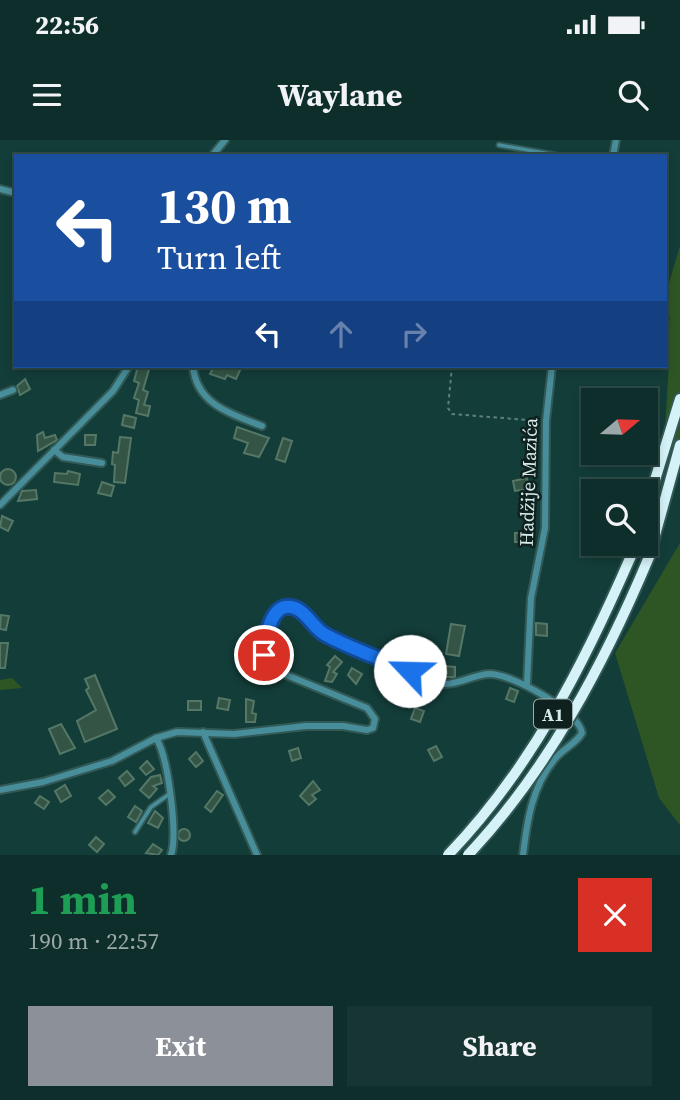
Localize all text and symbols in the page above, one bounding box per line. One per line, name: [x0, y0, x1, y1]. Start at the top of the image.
text: 22:56: [35, 7, 99, 43]
text: Waylane: [278, 73, 402, 117]
icon: menu: [28, 76, 66, 114]
icon: search: [614, 76, 652, 114]
text: 130 m: [157, 172, 292, 239]
icon: left: [42, 182, 133, 273]
text: Turn left: [157, 236, 281, 280]
icon: left: [249, 315, 287, 353]
icon: ahead: [322, 315, 360, 353]
icon: right: [395, 315, 433, 353]
north arrow: [581, 388, 658, 466]
map controls: [581, 388, 658, 556]
street label: Hadžije Mazića: [513, 417, 543, 547]
button: search: [581, 479, 658, 556]
pin: [234, 625, 294, 685]
position arrow: [373, 634, 447, 708]
icon: arrive: [245, 636, 283, 674]
road number: A1: [534, 700, 572, 728]
text: 1 min: [28, 870, 137, 928]
button: close: [578, 878, 652, 952]
text: 190 m · 22:57: [28, 925, 159, 957]
button: Exit: [28, 1006, 333, 1086]
button: Share: [347, 1006, 652, 1086]

